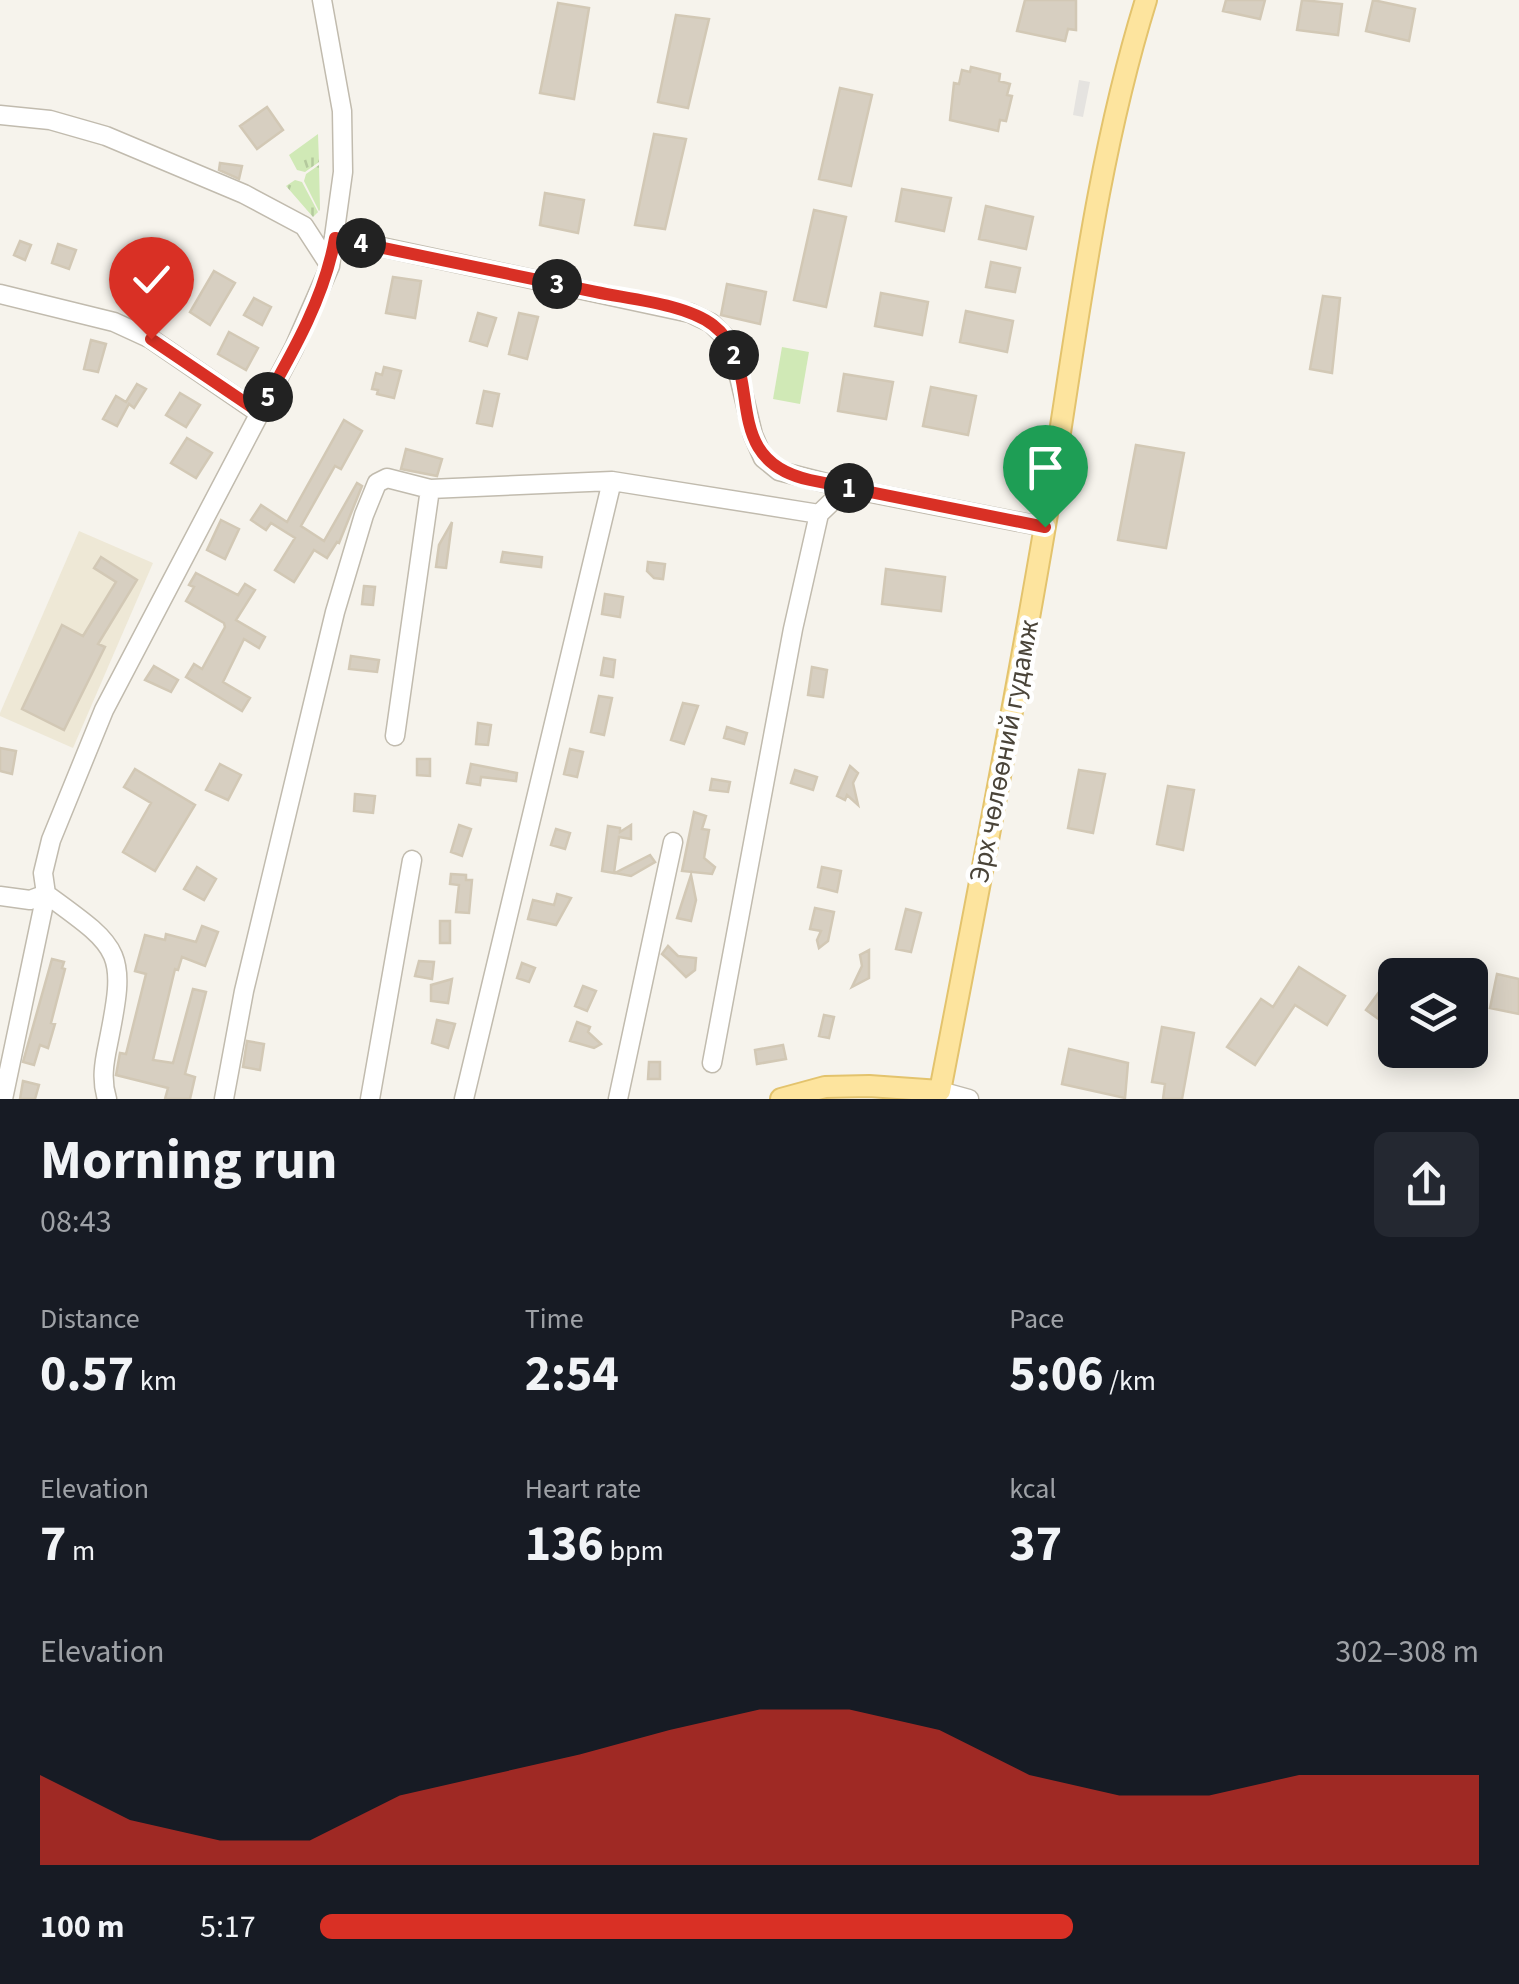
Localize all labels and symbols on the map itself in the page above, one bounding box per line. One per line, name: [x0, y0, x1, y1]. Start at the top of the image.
pin: 4: [336, 218, 386, 268]
pin: [109, 237, 194, 340]
pin: 3: [532, 259, 582, 309]
pin: 2: [709, 330, 759, 380]
pin: 5: [243, 372, 293, 422]
pin: [1003, 425, 1088, 528]
pin: 1: [824, 463, 874, 513]
street label: Эрх чөлөөний гудамж: [959, 616, 1049, 886]

